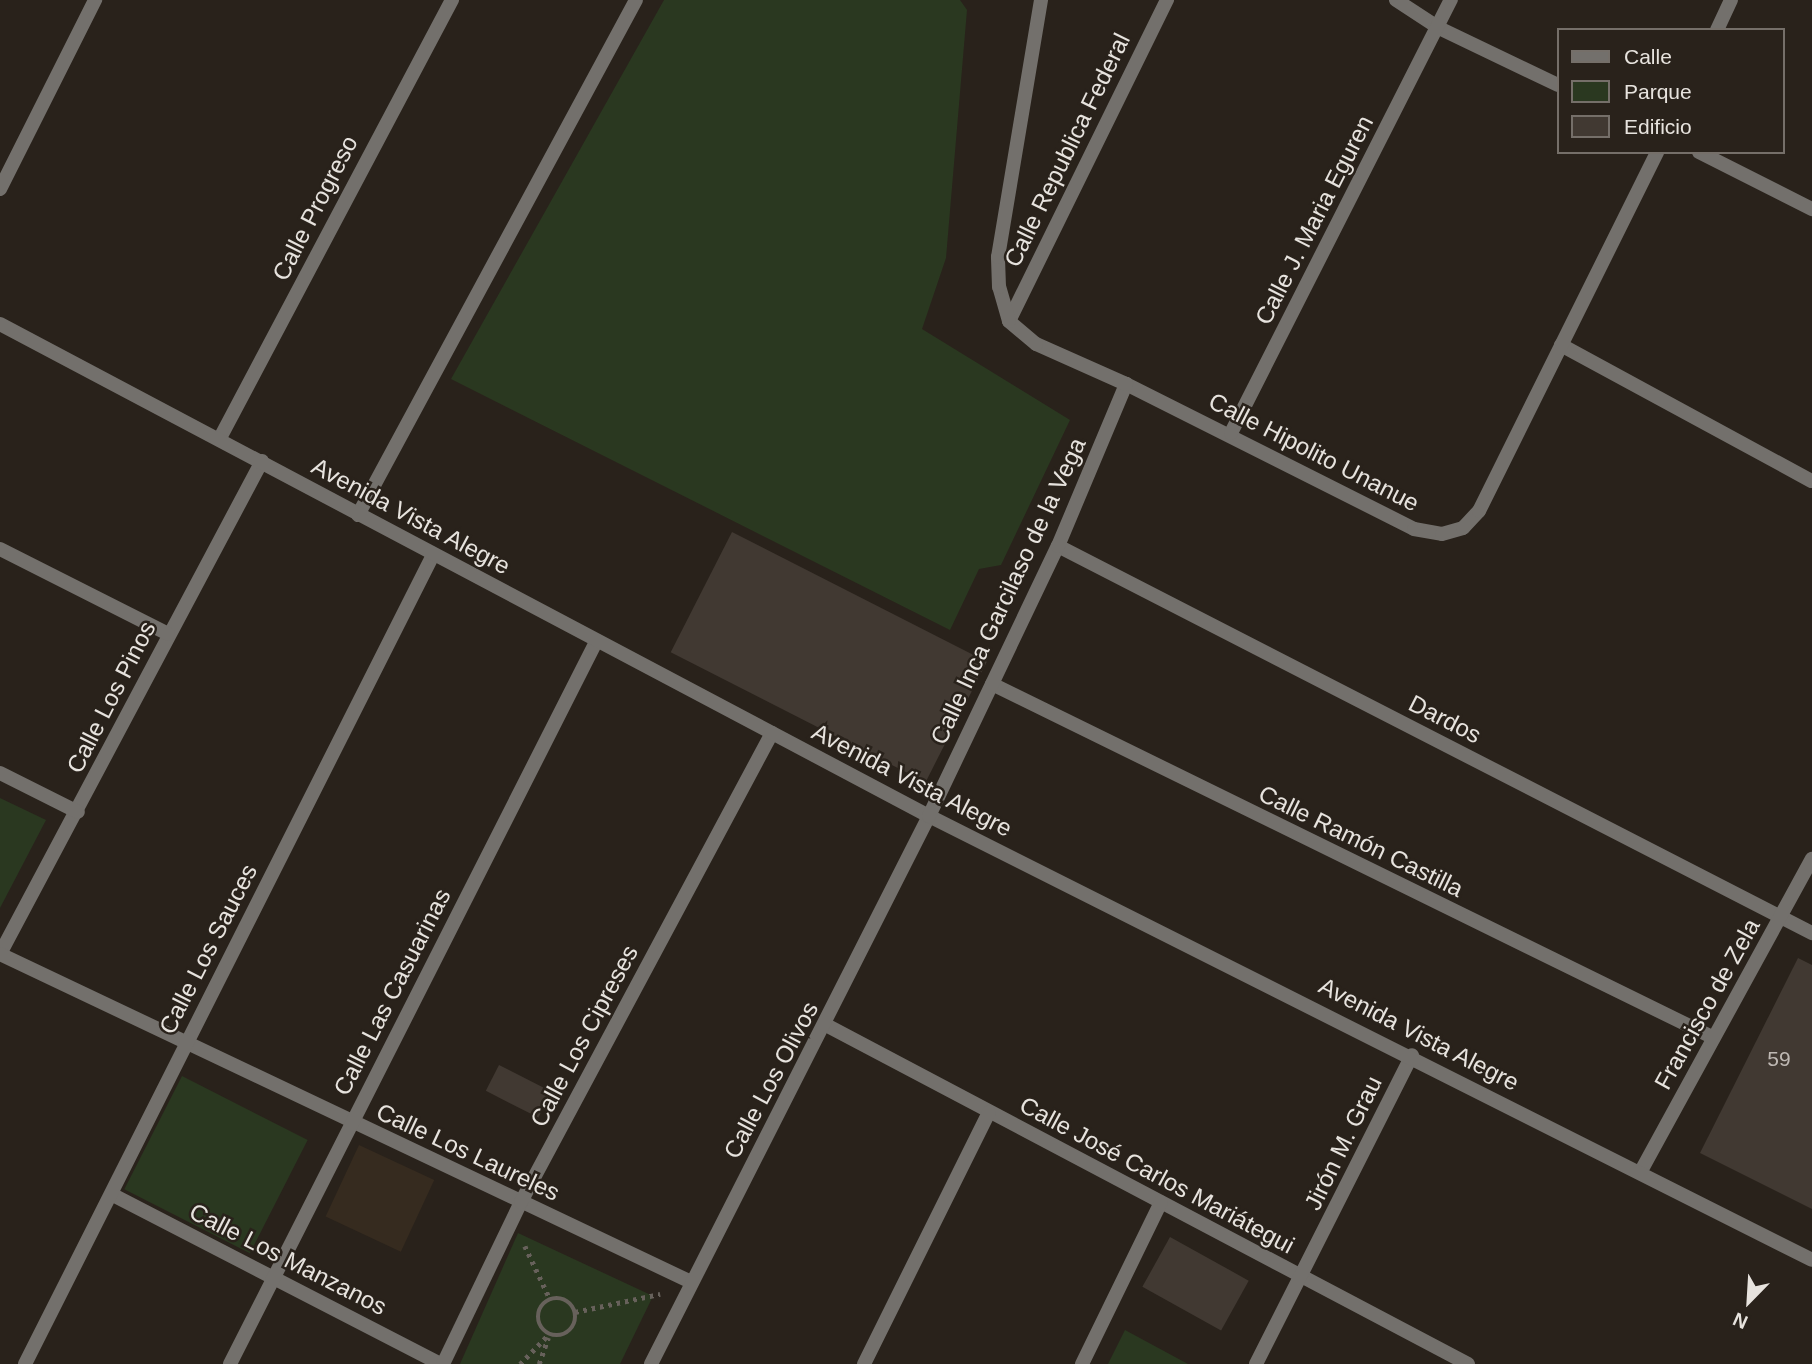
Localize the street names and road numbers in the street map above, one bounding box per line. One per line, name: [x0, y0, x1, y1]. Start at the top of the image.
street label: Calle Republica Federal: [998, 29, 1136, 271]
street label: Calle J. Maria Eguren: [1249, 111, 1379, 329]
street label: Calle Progreso: [266, 131, 364, 285]
street label: Calle Hipolito Unanue: [1204, 386, 1424, 518]
street label: Calle Inca Garcilaso de la Vega: [924, 433, 1092, 749]
street label: Avenida Vista Alegre: [306, 451, 516, 581]
street label: Calle Los Pinos: [60, 616, 162, 778]
street label: Dardos: [1404, 689, 1486, 749]
street label: Avenida Vista Alegre: [807, 717, 1017, 843]
street label: Calle Ramón Castilla: [1254, 779, 1468, 903]
street label: Calle Los Sauces: [153, 859, 263, 1039]
street label: Calle Las Casuarinas: [327, 884, 457, 1100]
street label: Francisco de Zela: [1648, 914, 1766, 1094]
street label: Calle Los Cipreses: [524, 940, 644, 1132]
street label: Avenida Vista Alegre: [1314, 971, 1524, 1097]
street label: Calle Los Olivos: [718, 997, 824, 1163]
street label: Jirón M. Grau: [1298, 1071, 1388, 1215]
street label: Calle José Carlos Mariátegui: [1015, 1090, 1299, 1260]
street label: Calle Los Laureles: [372, 1097, 564, 1207]
street label: Calle Los Manzanos: [185, 1197, 391, 1321]

